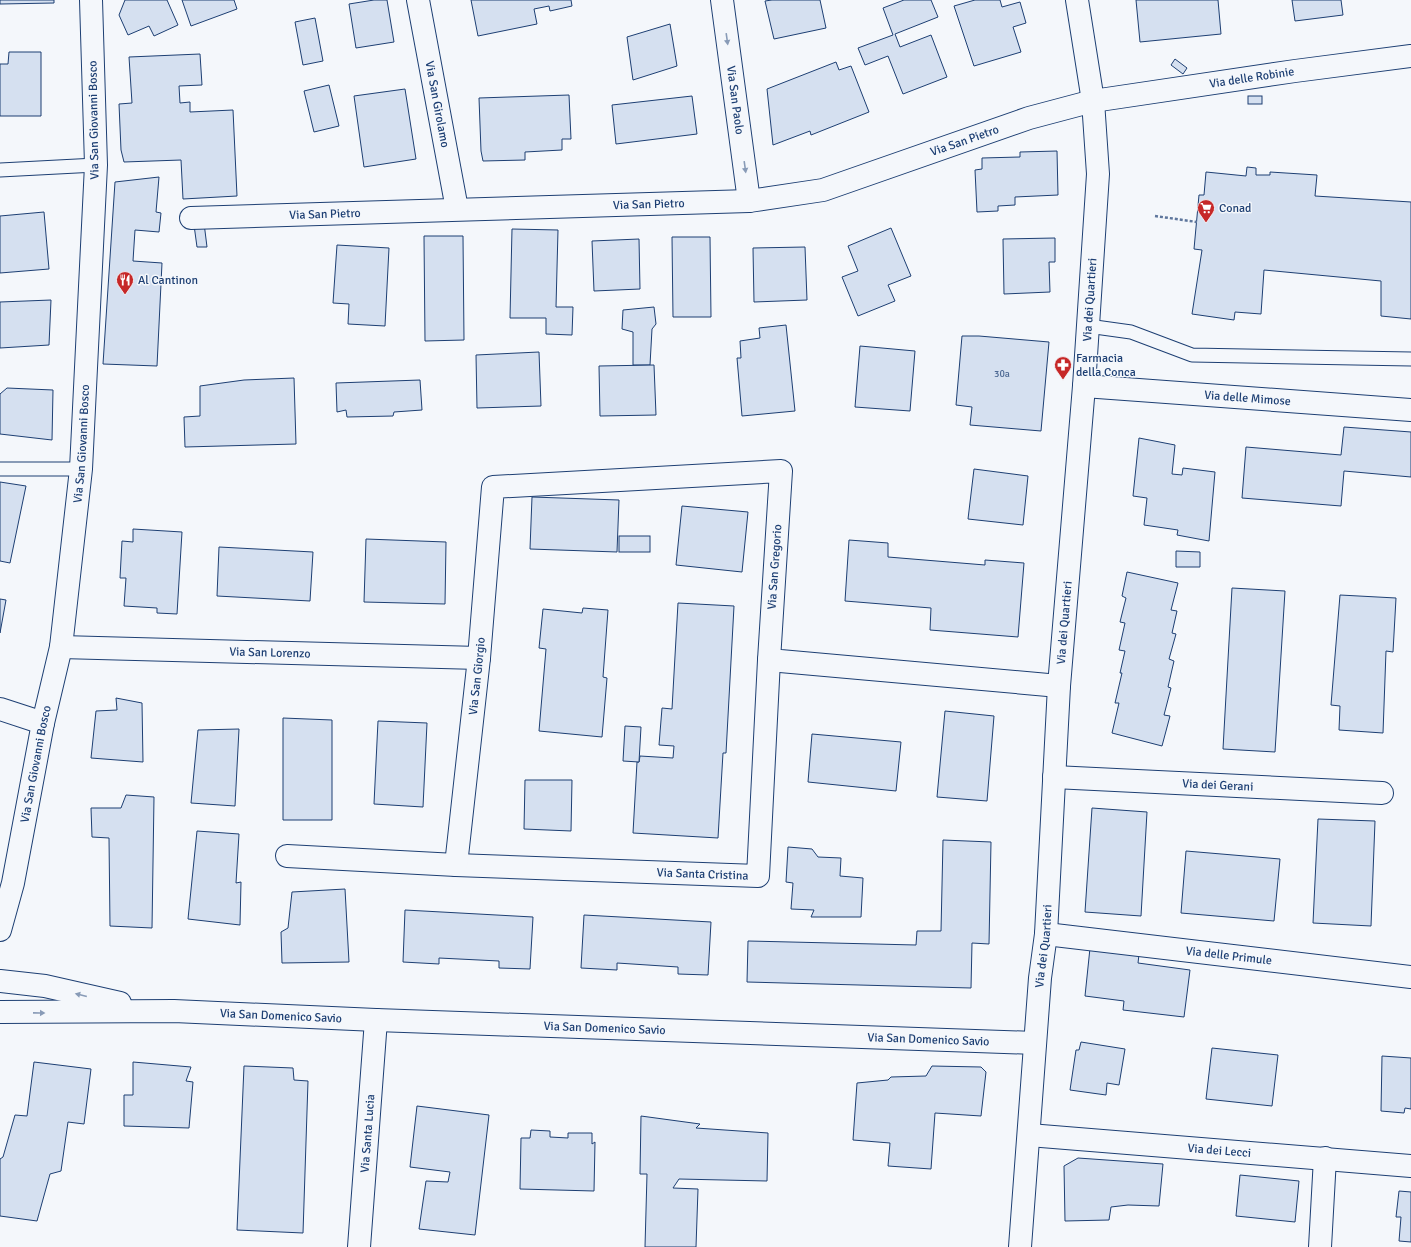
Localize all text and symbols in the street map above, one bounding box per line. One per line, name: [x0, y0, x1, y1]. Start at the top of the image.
one-way arrow: [724, 33, 730, 45]
street label: Via San Giovanni Bosco: [85, 60, 103, 180]
street label: Via San Girolamo: [422, 60, 453, 149]
street label: Via delle Robinie: [1208, 64, 1295, 91]
street label: Via San Paolo: [723, 65, 747, 135]
street label: Via San Pietro: [928, 122, 1001, 159]
one-way arrow: [742, 161, 748, 174]
street label: Via San Pietro: [613, 195, 685, 213]
supermarket icon: Conad: [1196, 198, 1216, 223]
place label: Conad: [1219, 201, 1251, 216]
street label: Via San Pietro: [289, 205, 361, 223]
street label: Via dei Quartieri: [1079, 257, 1100, 342]
restaurant icon: Al Cantinon: [115, 270, 135, 295]
place label: Al Cantinon: [138, 273, 198, 288]
place label: Farmacia della Conca: [1076, 351, 1136, 380]
pharmacy icon: Farmacia della Conca: [1053, 355, 1073, 380]
house number: 30a: [994, 368, 1010, 380]
street label: Via San Giovanni Bosco: [70, 384, 93, 504]
street label: Via delle Mimose: [1204, 387, 1291, 409]
street label: Via San Gregorio: [765, 524, 785, 610]
street label: Via dei Quartieri: [1053, 580, 1075, 665]
street label: Via San Giorgio: [465, 637, 488, 716]
street label: Via San Lorenzo: [229, 644, 311, 661]
street label: Via San Giovanni Bosco: [17, 704, 54, 824]
street label: Via dei Gerani: [1182, 776, 1254, 794]
street label: Via Santa Cristina: [656, 865, 749, 883]
street label: Via dei Quartieri: [1032, 904, 1055, 988]
street label: Via delle Primule: [1185, 943, 1273, 968]
one-way arrow: [74, 991, 87, 997]
street label: Via San Domenico Savio: [220, 1006, 342, 1026]
one-way arrow: [33, 1009, 45, 1016]
street label: Via San Domenico Savio: [543, 1018, 666, 1038]
street label: Via San Domenico Savio: [867, 1030, 990, 1049]
street label: Via Santa Lucia: [357, 1093, 378, 1173]
street label: Via dei Lecci: [1187, 1140, 1252, 1161]

